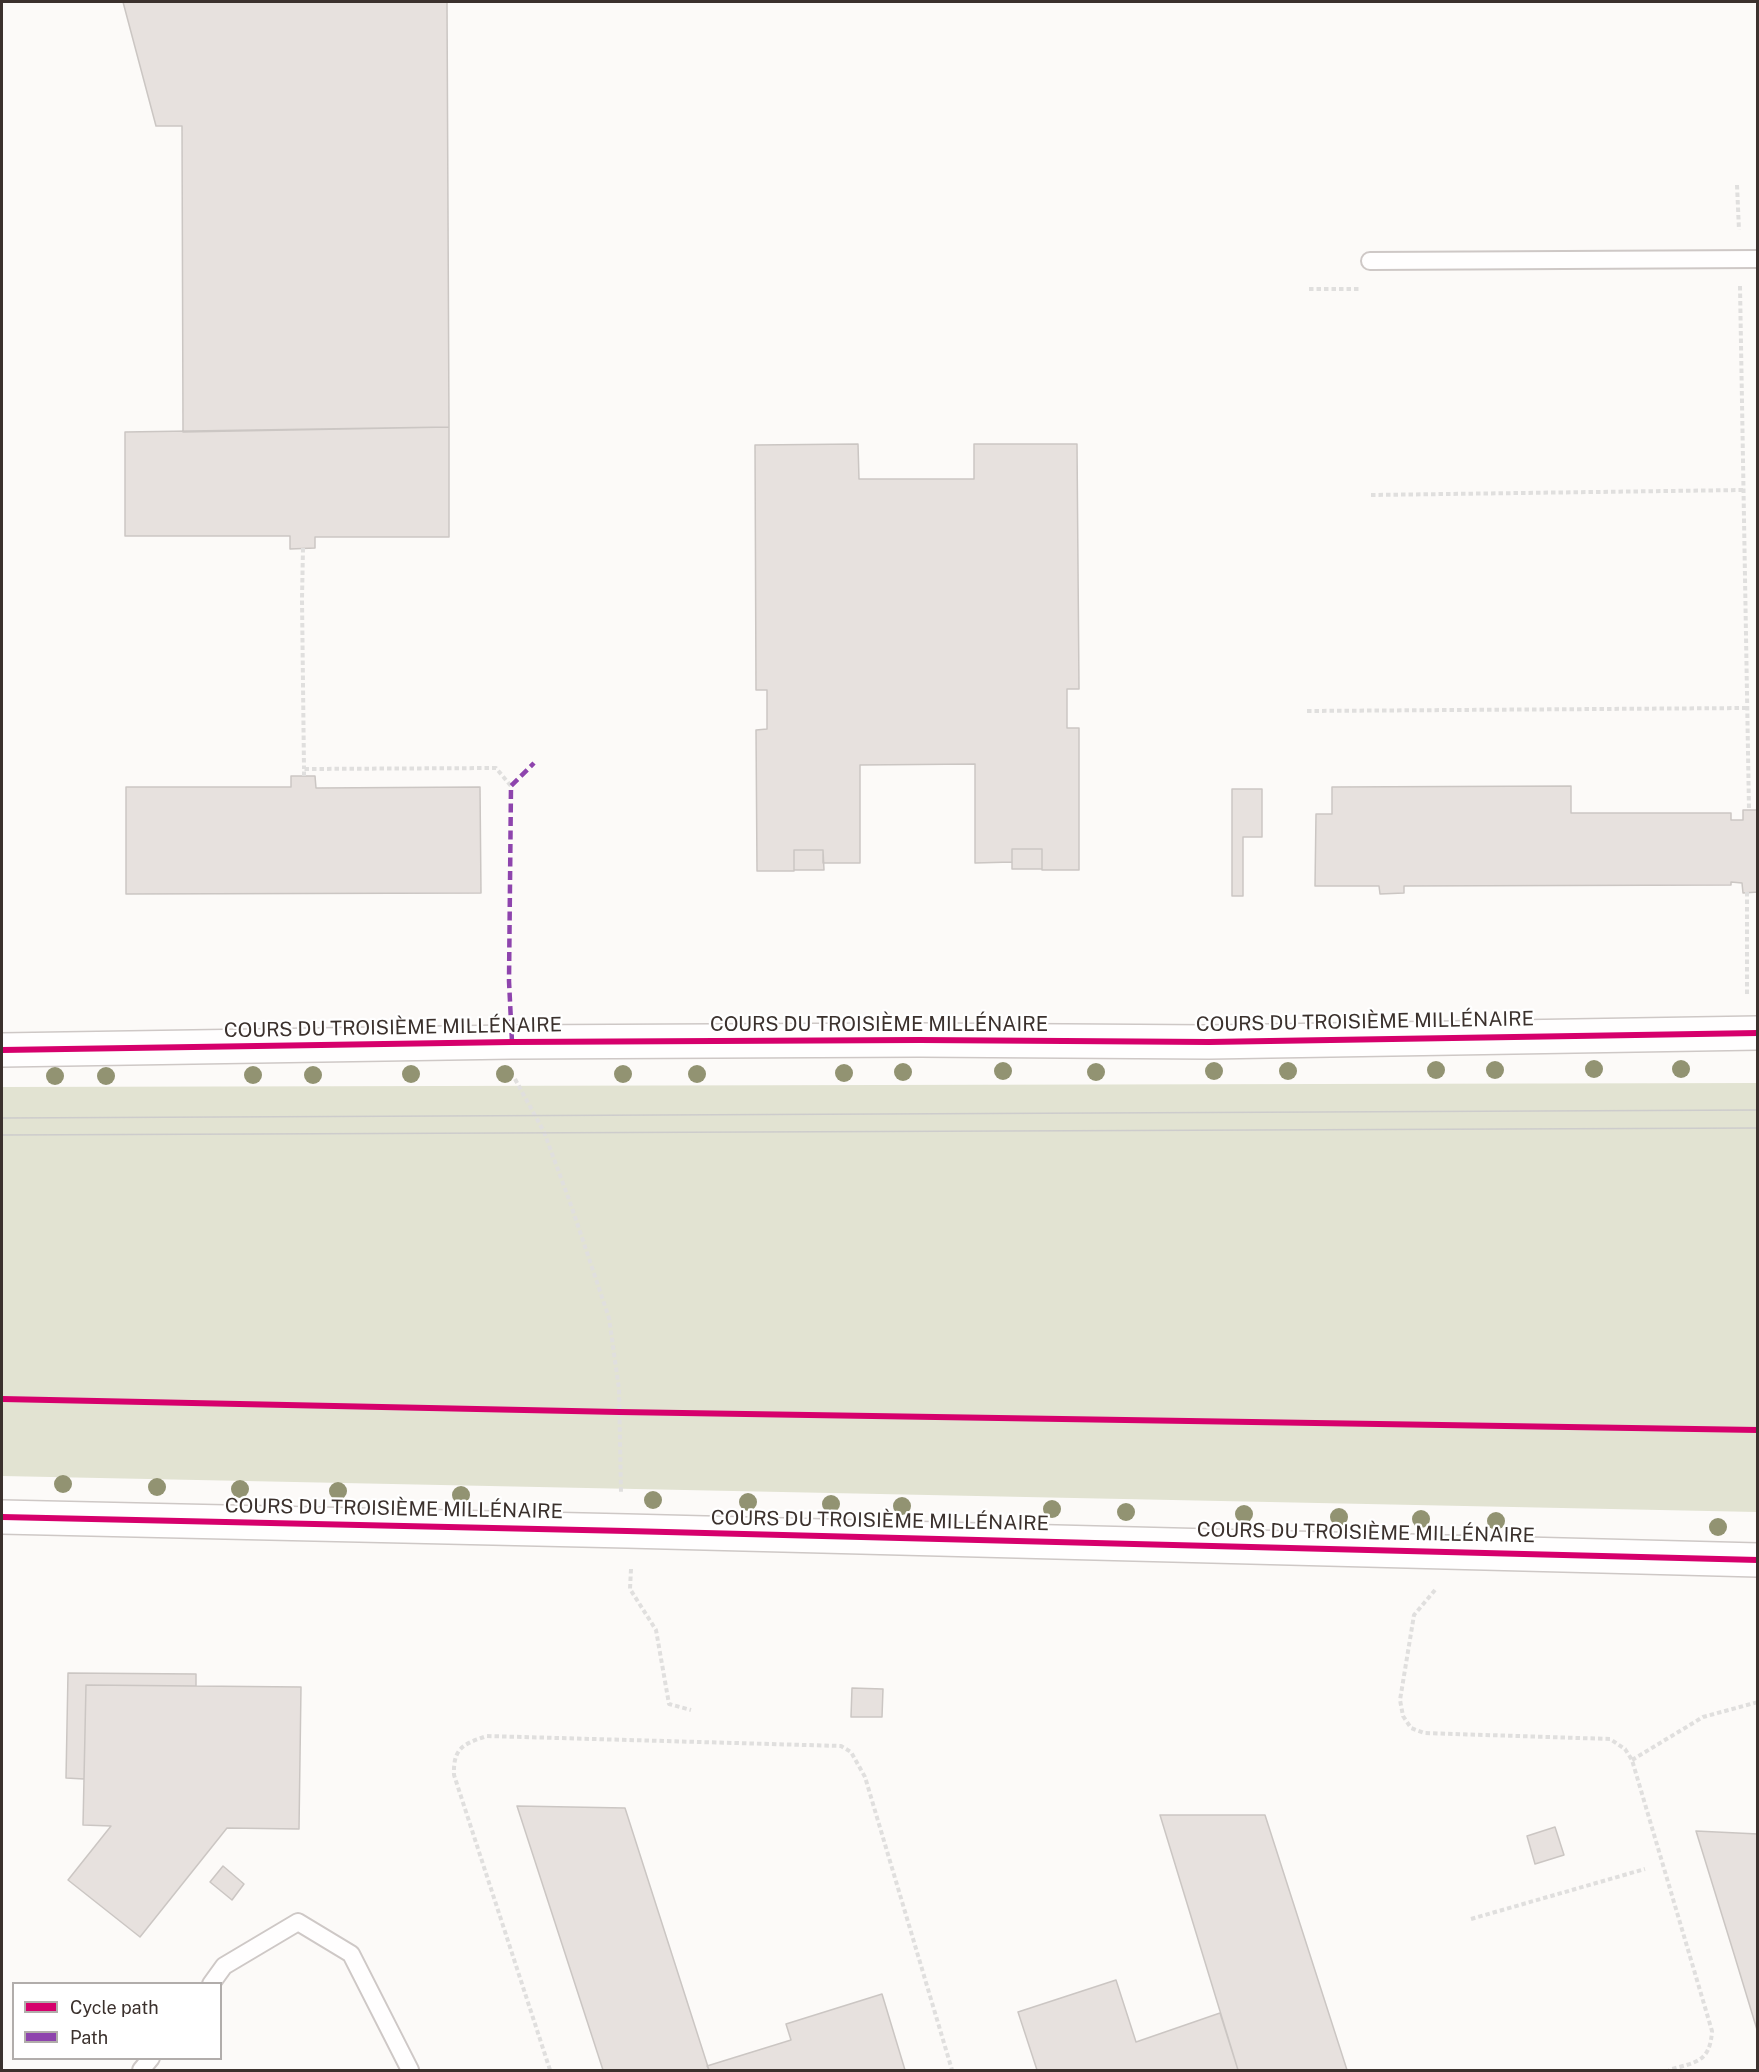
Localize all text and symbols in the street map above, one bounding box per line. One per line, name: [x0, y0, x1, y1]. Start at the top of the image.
street label: COURS DU TROISIÈME MILLÉNAIRE: [1196, 1007, 1534, 1037]
street label: COURS DU TROISIÈME MILLÉNAIRE: [224, 1013, 562, 1043]
street label: COURS DU TROISIÈME MILLÉNAIRE: [710, 1013, 1048, 1037]
street label: COURS DU TROISIÈME MILLÉNAIRE: [225, 1494, 563, 1524]
street label: COURS DU TROISIÈME MILLÉNAIRE: [711, 1506, 1049, 1536]
street label: COURS DU TROISIÈME MILLÉNAIRE: [1197, 1518, 1535, 1548]
legend: [12, 1982, 222, 2060]
text: Cycle path: [70, 1997, 159, 2018]
text: Path: [70, 2027, 108, 2048]

